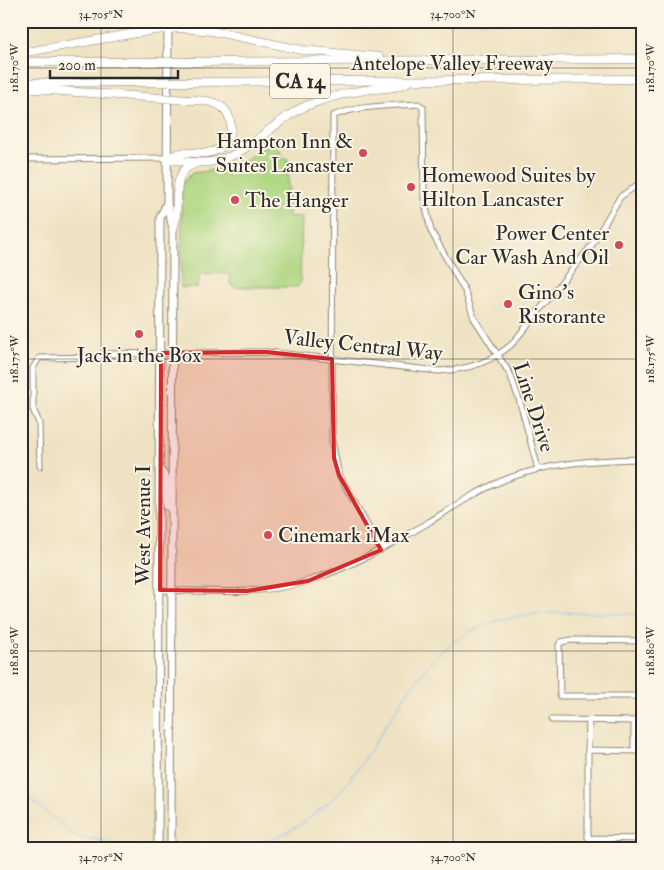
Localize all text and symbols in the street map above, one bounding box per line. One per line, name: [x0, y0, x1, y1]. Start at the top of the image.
text: 34.705°N: [78, 7, 124, 22]
text: 34.700°N: [430, 7, 476, 22]
text: 118.170°W: [7, 43, 22, 92]
text: 118.170°W: [643, 43, 658, 92]
scale bar: [50, 48, 178, 80]
street label: Antelope Valley Freeway: [350, 50, 554, 77]
text: 200 m: [58, 56, 96, 75]
road number: CA 14: [270, 64, 330, 98]
place label: Hampton Inn & Suites Lancaster: [216, 128, 353, 179]
marker: Hampton Inn & Suites Lancaster: [357, 147, 369, 159]
place label: Homewood Suites by Hilton Lancaster: [421, 162, 596, 213]
marker: Homewood Suites by Hilton Lancaster: [405, 181, 417, 193]
place label: The Hanger: [245, 187, 349, 214]
marker: The Hanger: [229, 194, 241, 206]
place label: Power Center Car Wash And Oil: [455, 220, 610, 271]
marker: Power Center Car Wash And Oil: [613, 239, 625, 251]
place label: Gino's Ristorante: [518, 279, 606, 330]
marker: Gino's Ristorante: [502, 298, 514, 310]
street label: Valley Central Way: [282, 324, 445, 367]
marker: Jack in the Box: [133, 328, 145, 340]
text: 118.175°W: [7, 334, 22, 383]
text: 118.175°W: [643, 334, 658, 383]
place label: Jack in the Box: [76, 342, 202, 369]
street label: Line Drive: [506, 359, 561, 456]
street label: West Avenue I: [130, 465, 157, 586]
place label: Cinemark iMax: [278, 522, 410, 549]
marker: Cinemark iMax: [262, 529, 274, 541]
text: 118.180°W: [7, 626, 22, 676]
text: 118.180°W: [643, 626, 658, 676]
text: 34.705°N: [78, 850, 124, 865]
text: 34.700°N: [430, 850, 476, 865]

